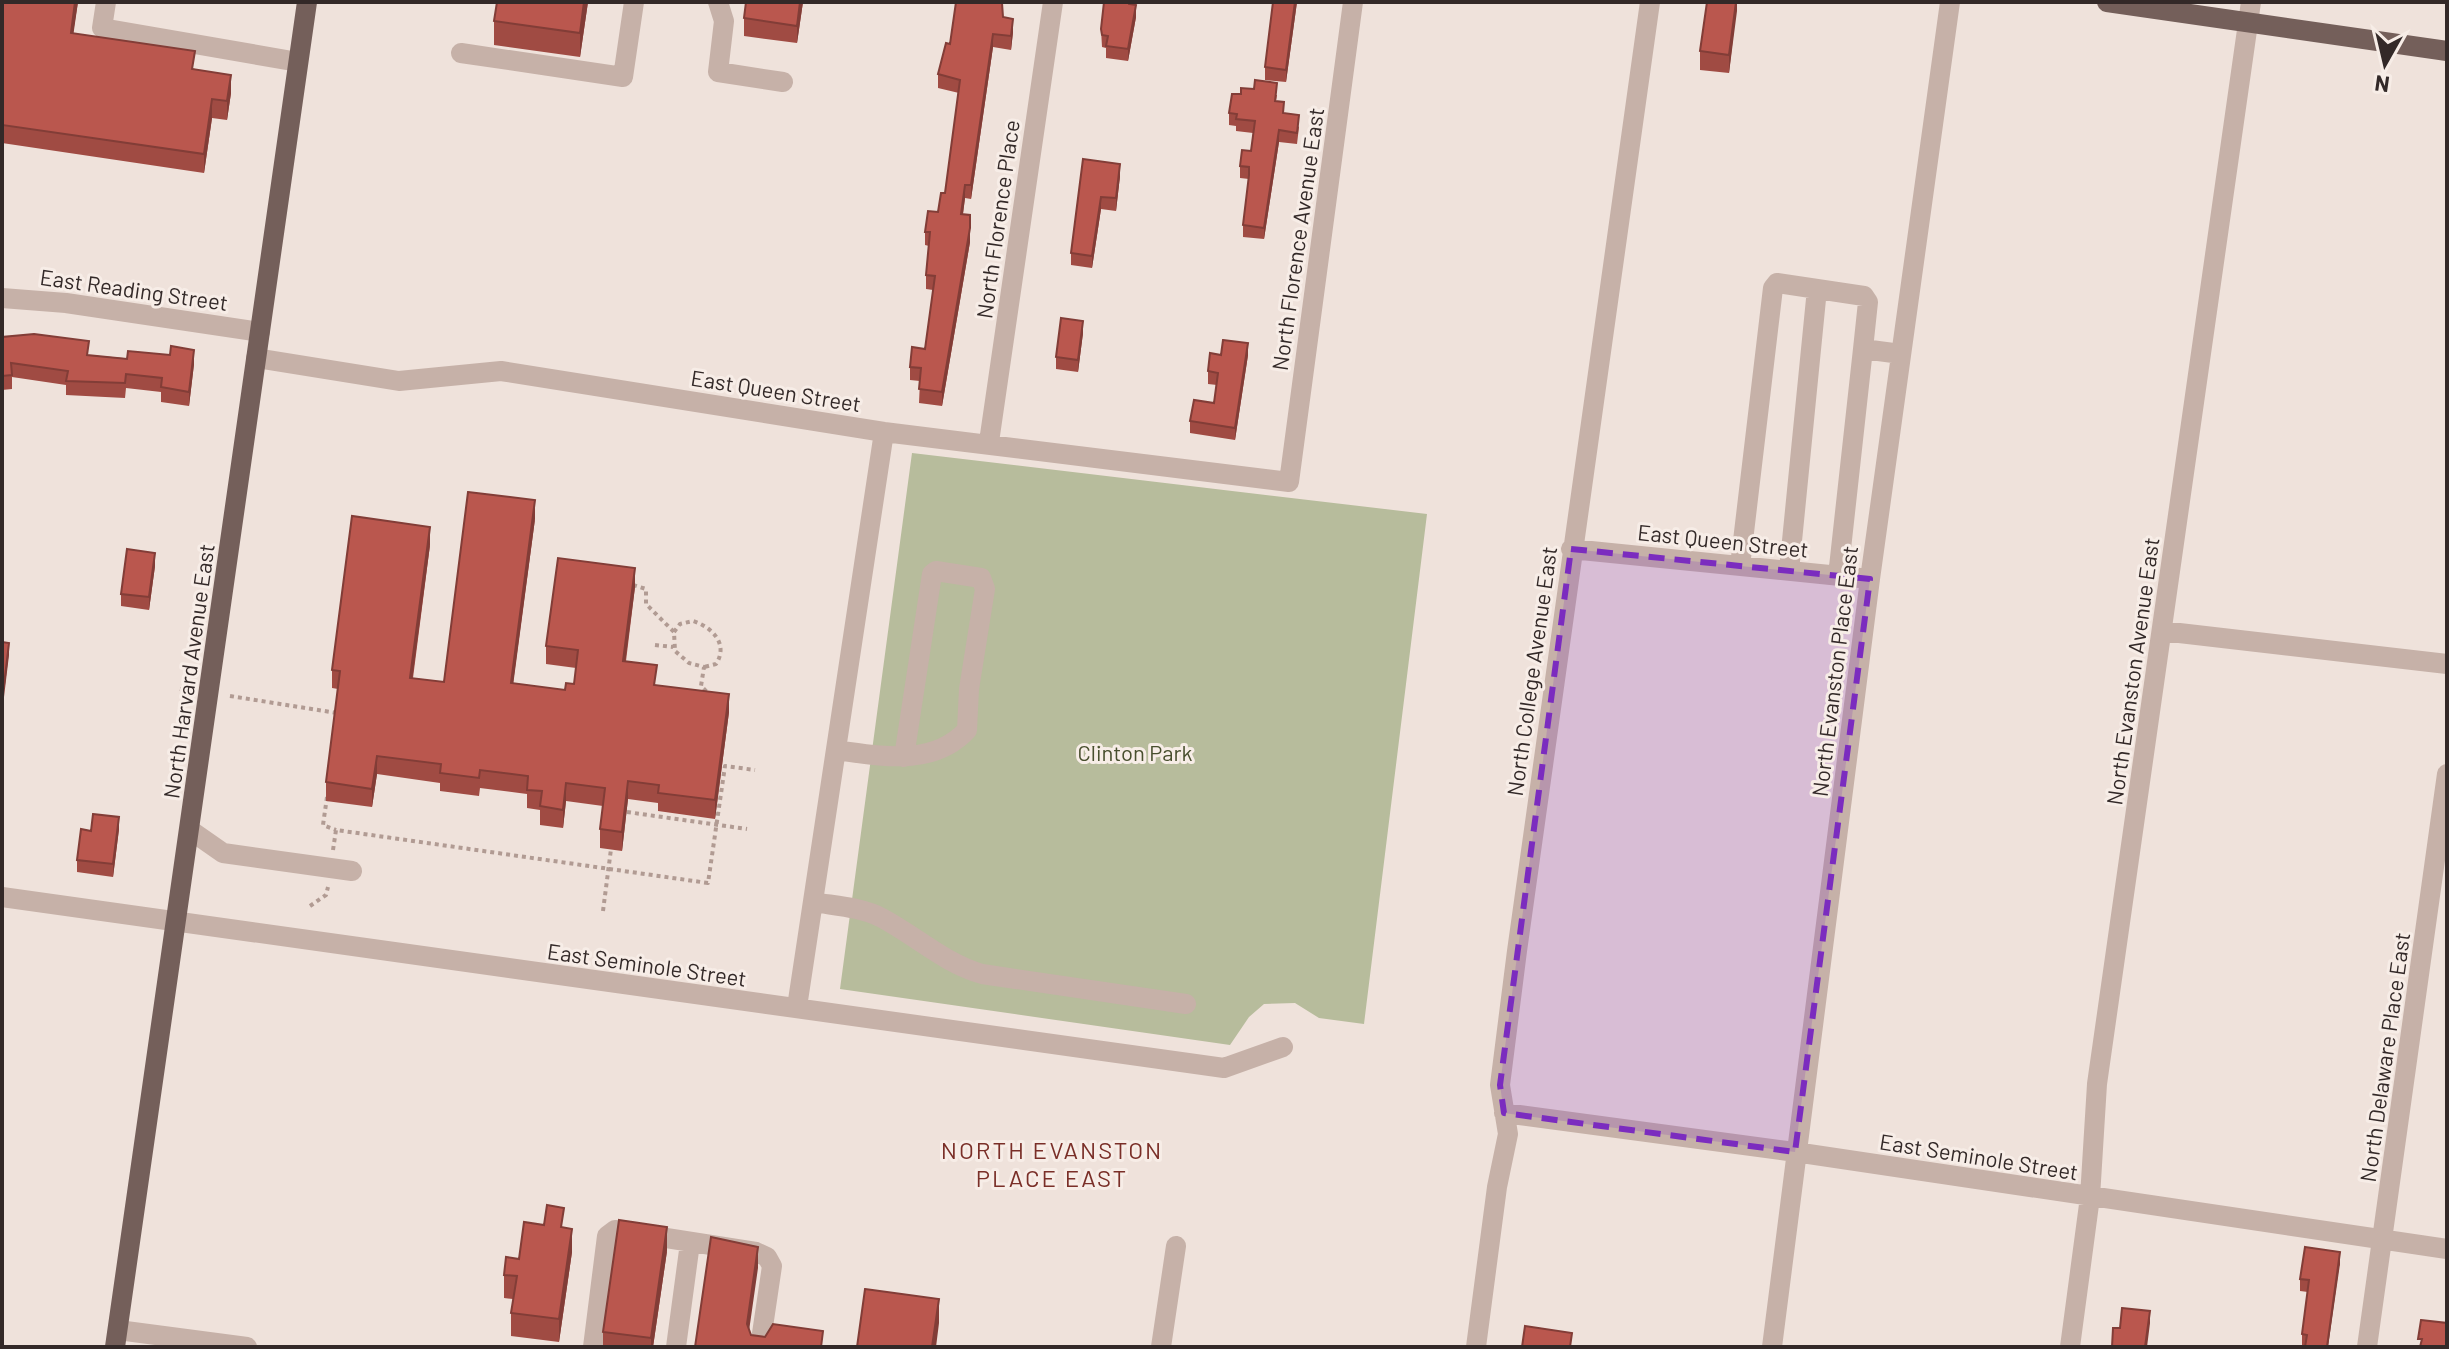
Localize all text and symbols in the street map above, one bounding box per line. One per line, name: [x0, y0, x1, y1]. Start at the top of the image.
north arrow: [2345, 24, 2425, 104]
text: N: [2373, 71, 2391, 99]
street label: North Florence Avenue East: [1266, 106, 1328, 372]
street label: North Florence Place: [970, 118, 1024, 320]
street label: East Reading Street: [38, 263, 230, 315]
street label: East Queen Street: [689, 364, 863, 416]
street label: East Queen Street: [1636, 518, 1810, 562]
street label: North Evanston Avenue East: [2100, 536, 2164, 806]
street label: North Harvard Avenue East: [157, 542, 219, 800]
street label: North College Avenue East: [1501, 544, 1561, 798]
street label: North Evanston Place East: [1806, 544, 1862, 798]
park label: Clinton Park: [1077, 739, 1193, 765]
street label: North Delaware Place East: [2354, 931, 2414, 1183]
street label: East Seminole Street: [546, 937, 748, 991]
street label: East Seminole Street: [1878, 1127, 2080, 1185]
district label: NORTH EVANSTON PLACE EAST: [941, 1135, 1163, 1192]

